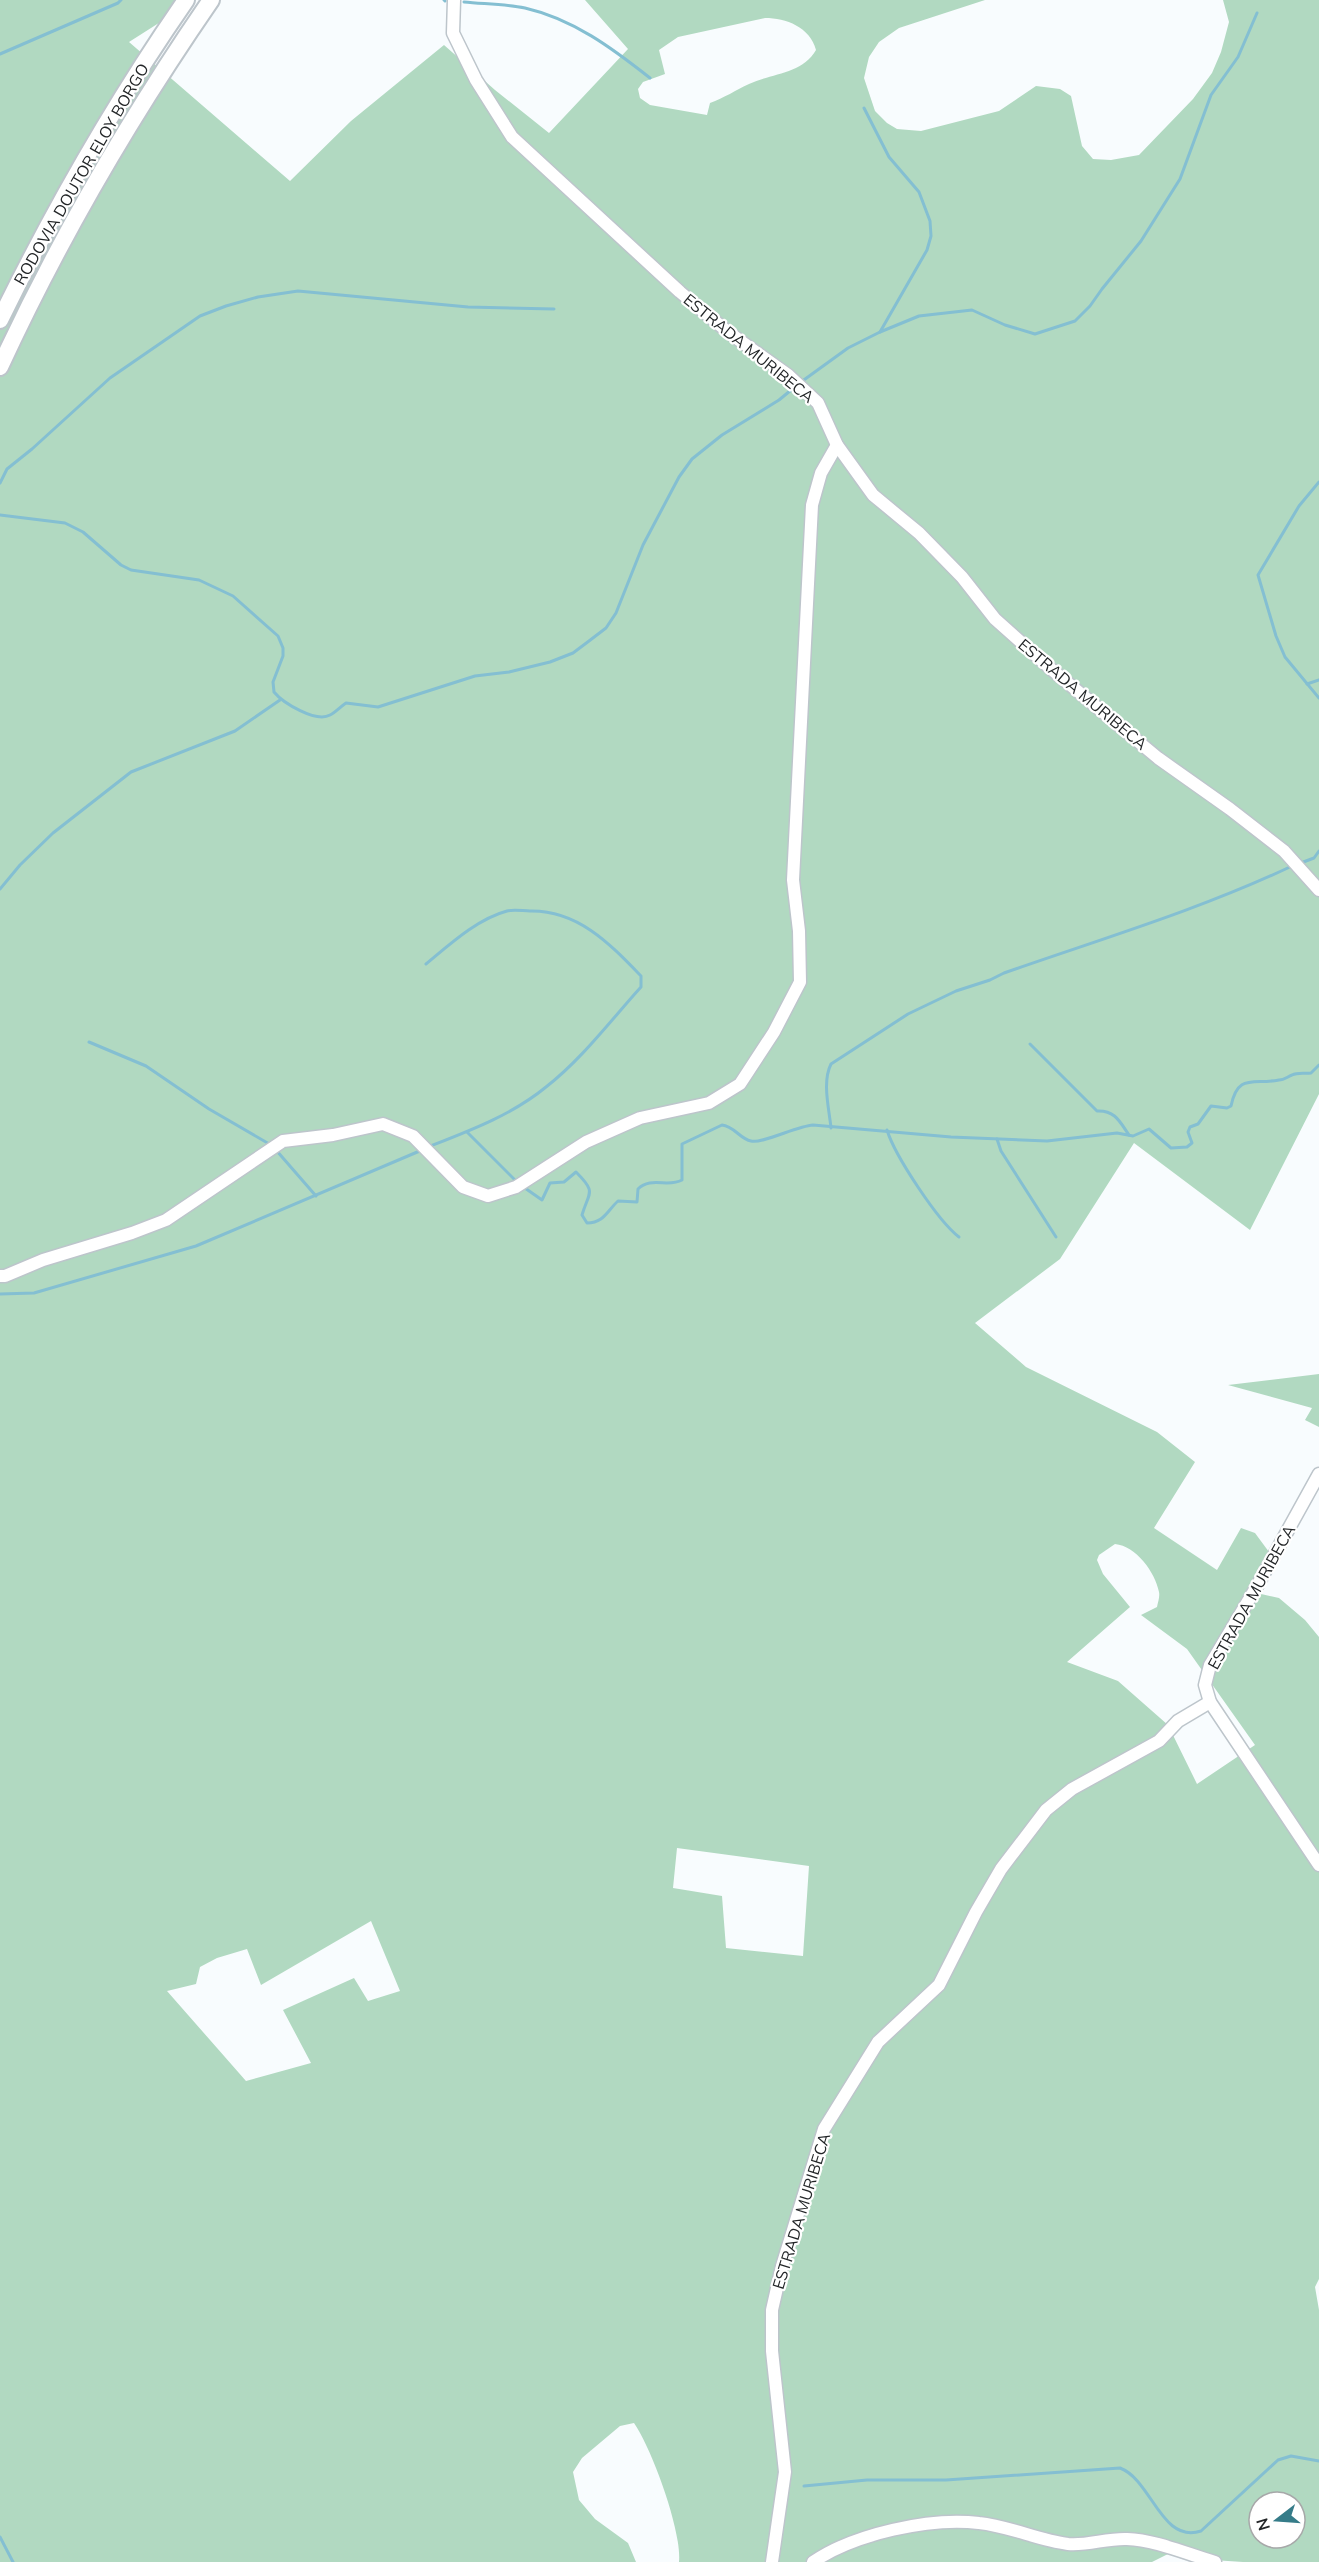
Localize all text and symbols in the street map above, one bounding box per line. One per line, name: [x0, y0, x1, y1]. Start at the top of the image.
street label: RODOVIA DOUTOR ELOY BORGO: [9, 60, 153, 288]
street label: ESTRADA MURIBECA: [680, 289, 819, 407]
street label: ESTRADA MURIBECA: [1014, 634, 1152, 754]
street label: ESTRADA MURIBECA: [1203, 1521, 1299, 1673]
street label: ESTRADA MURIBECA: [768, 2130, 834, 2292]
north arrow: [1247, 2490, 1307, 2550]
text: N: [1251, 2516, 1274, 2533]

